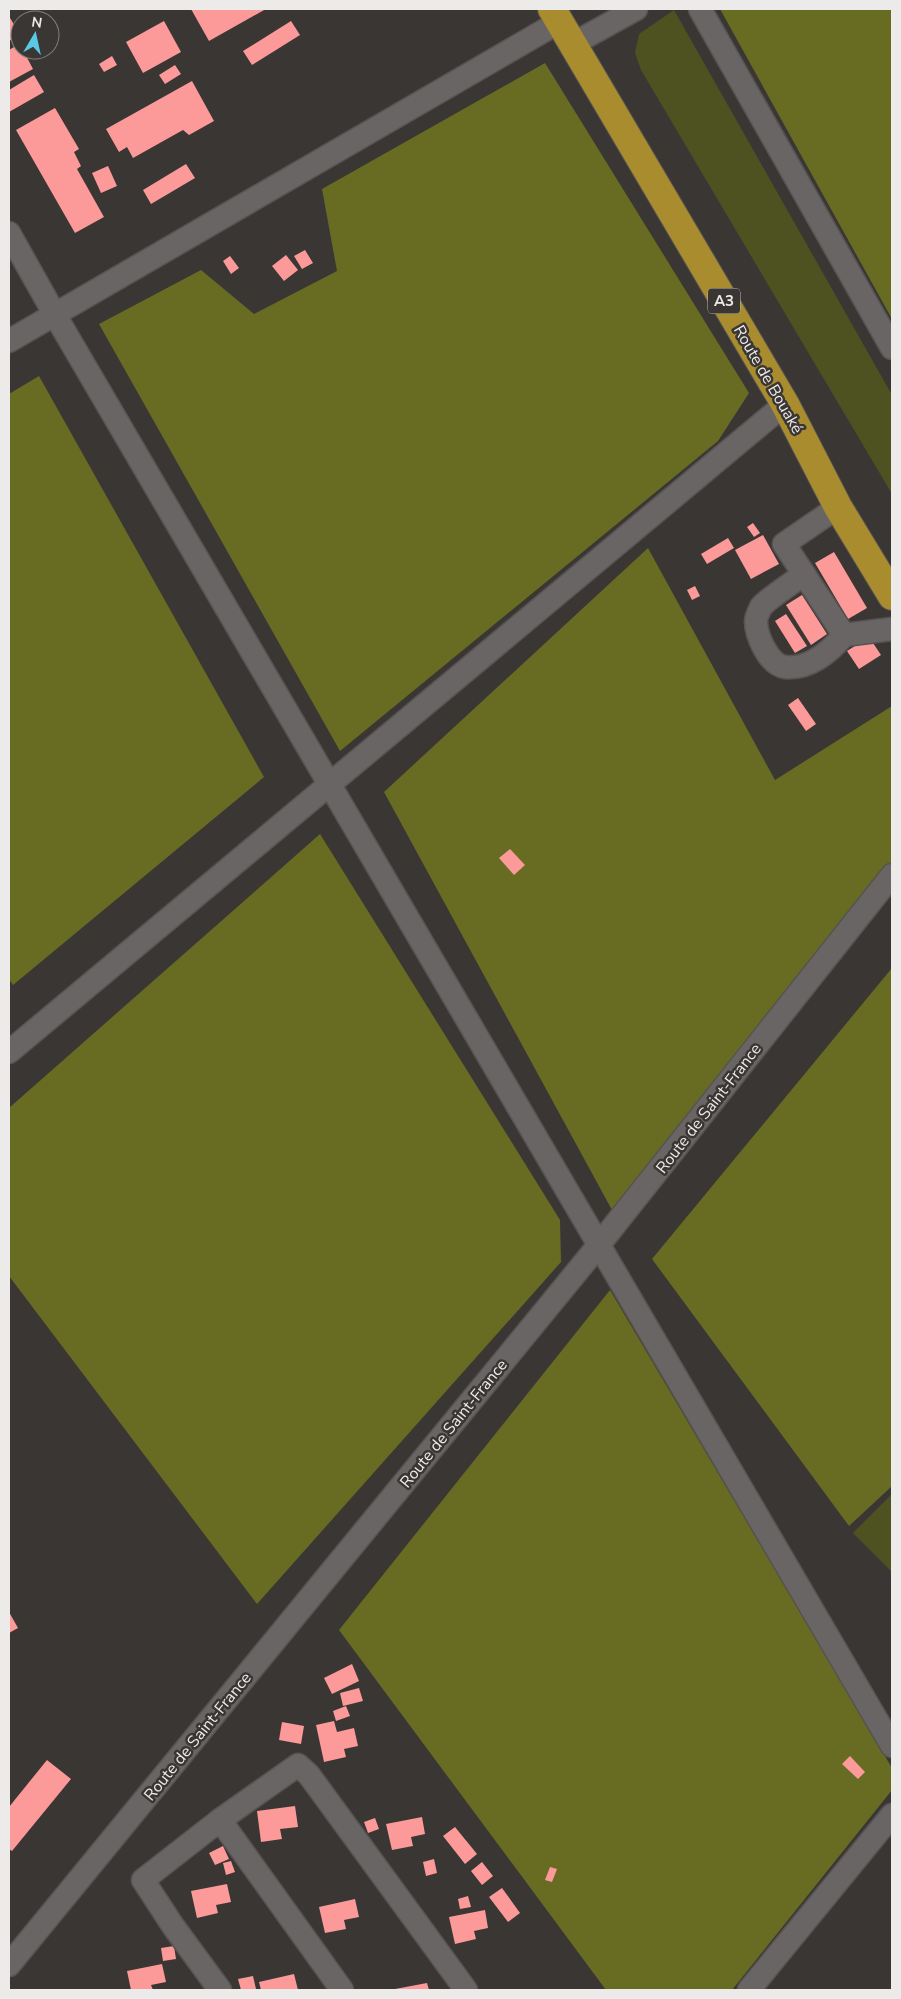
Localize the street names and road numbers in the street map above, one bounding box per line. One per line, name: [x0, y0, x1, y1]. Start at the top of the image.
road number: A3: [708, 288, 740, 314]
street label: Route de Bouaké: [728, 321, 808, 438]
street label: Route de Saint-France: [651, 1039, 767, 1178]
street label: Route de Saint-France: [395, 1355, 512, 1492]
street label: Route de Saint-France: [139, 1668, 256, 1805]

